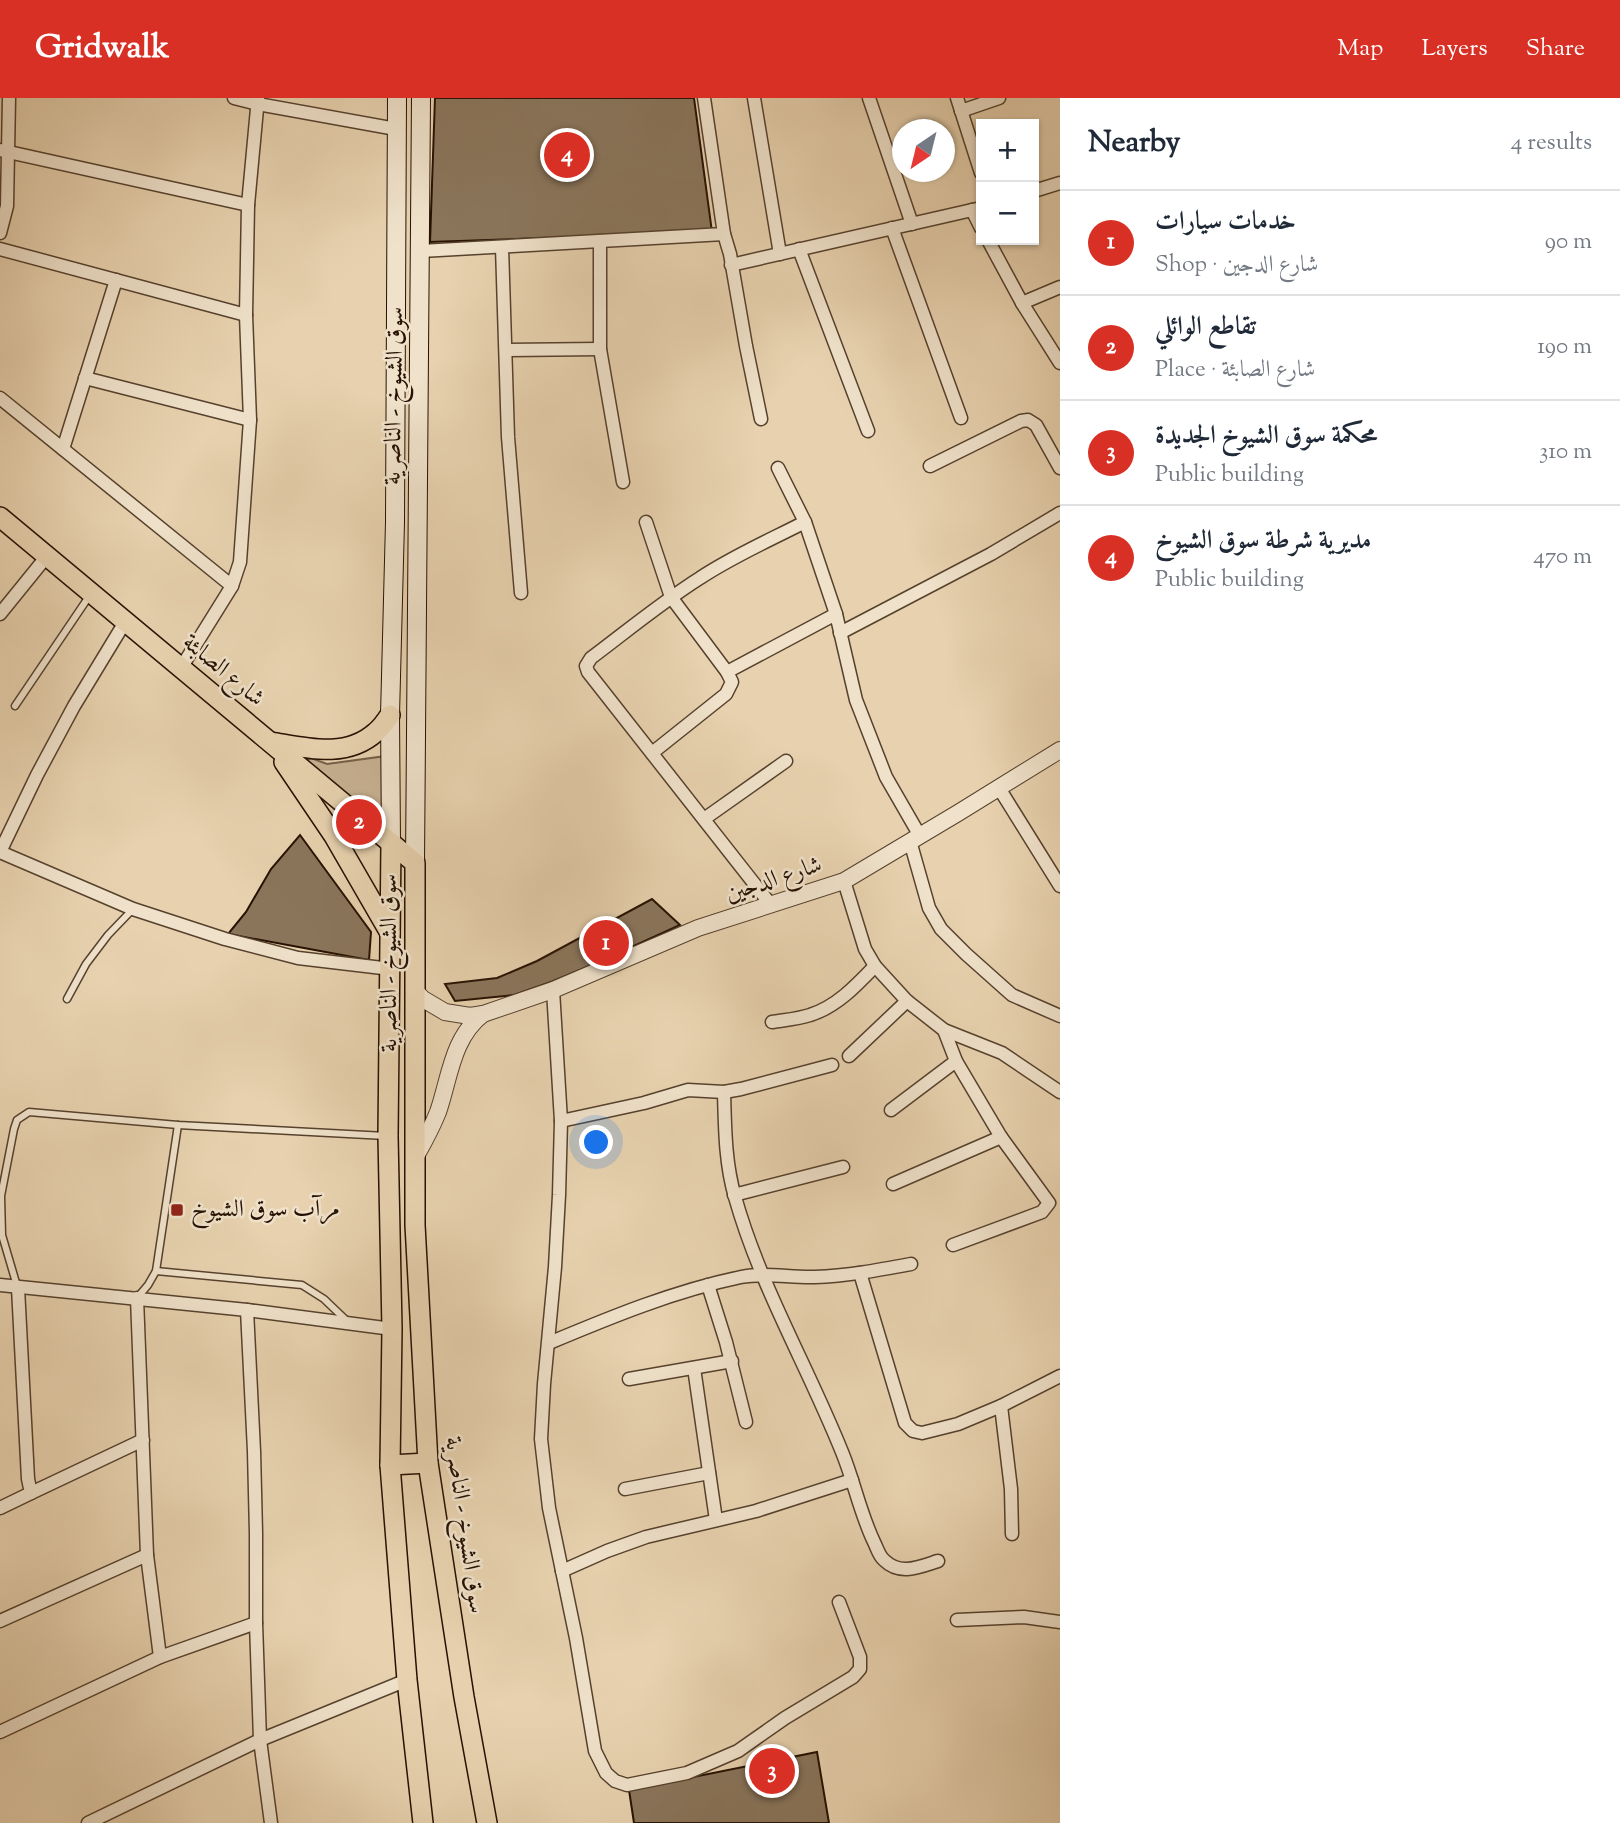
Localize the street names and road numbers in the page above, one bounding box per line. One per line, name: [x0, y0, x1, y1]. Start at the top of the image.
street label: سوق الشيوخ - الناصرية: [376, 307, 416, 485]
street label: شارع الصابئة: [174, 626, 271, 716]
street label: شارع الدجين: [721, 848, 827, 913]
street label: سوق الشيوخ - الناصرية: [373, 874, 409, 1052]
street label: سوق الشيوخ - الناصرية: [433, 1434, 493, 1616]

